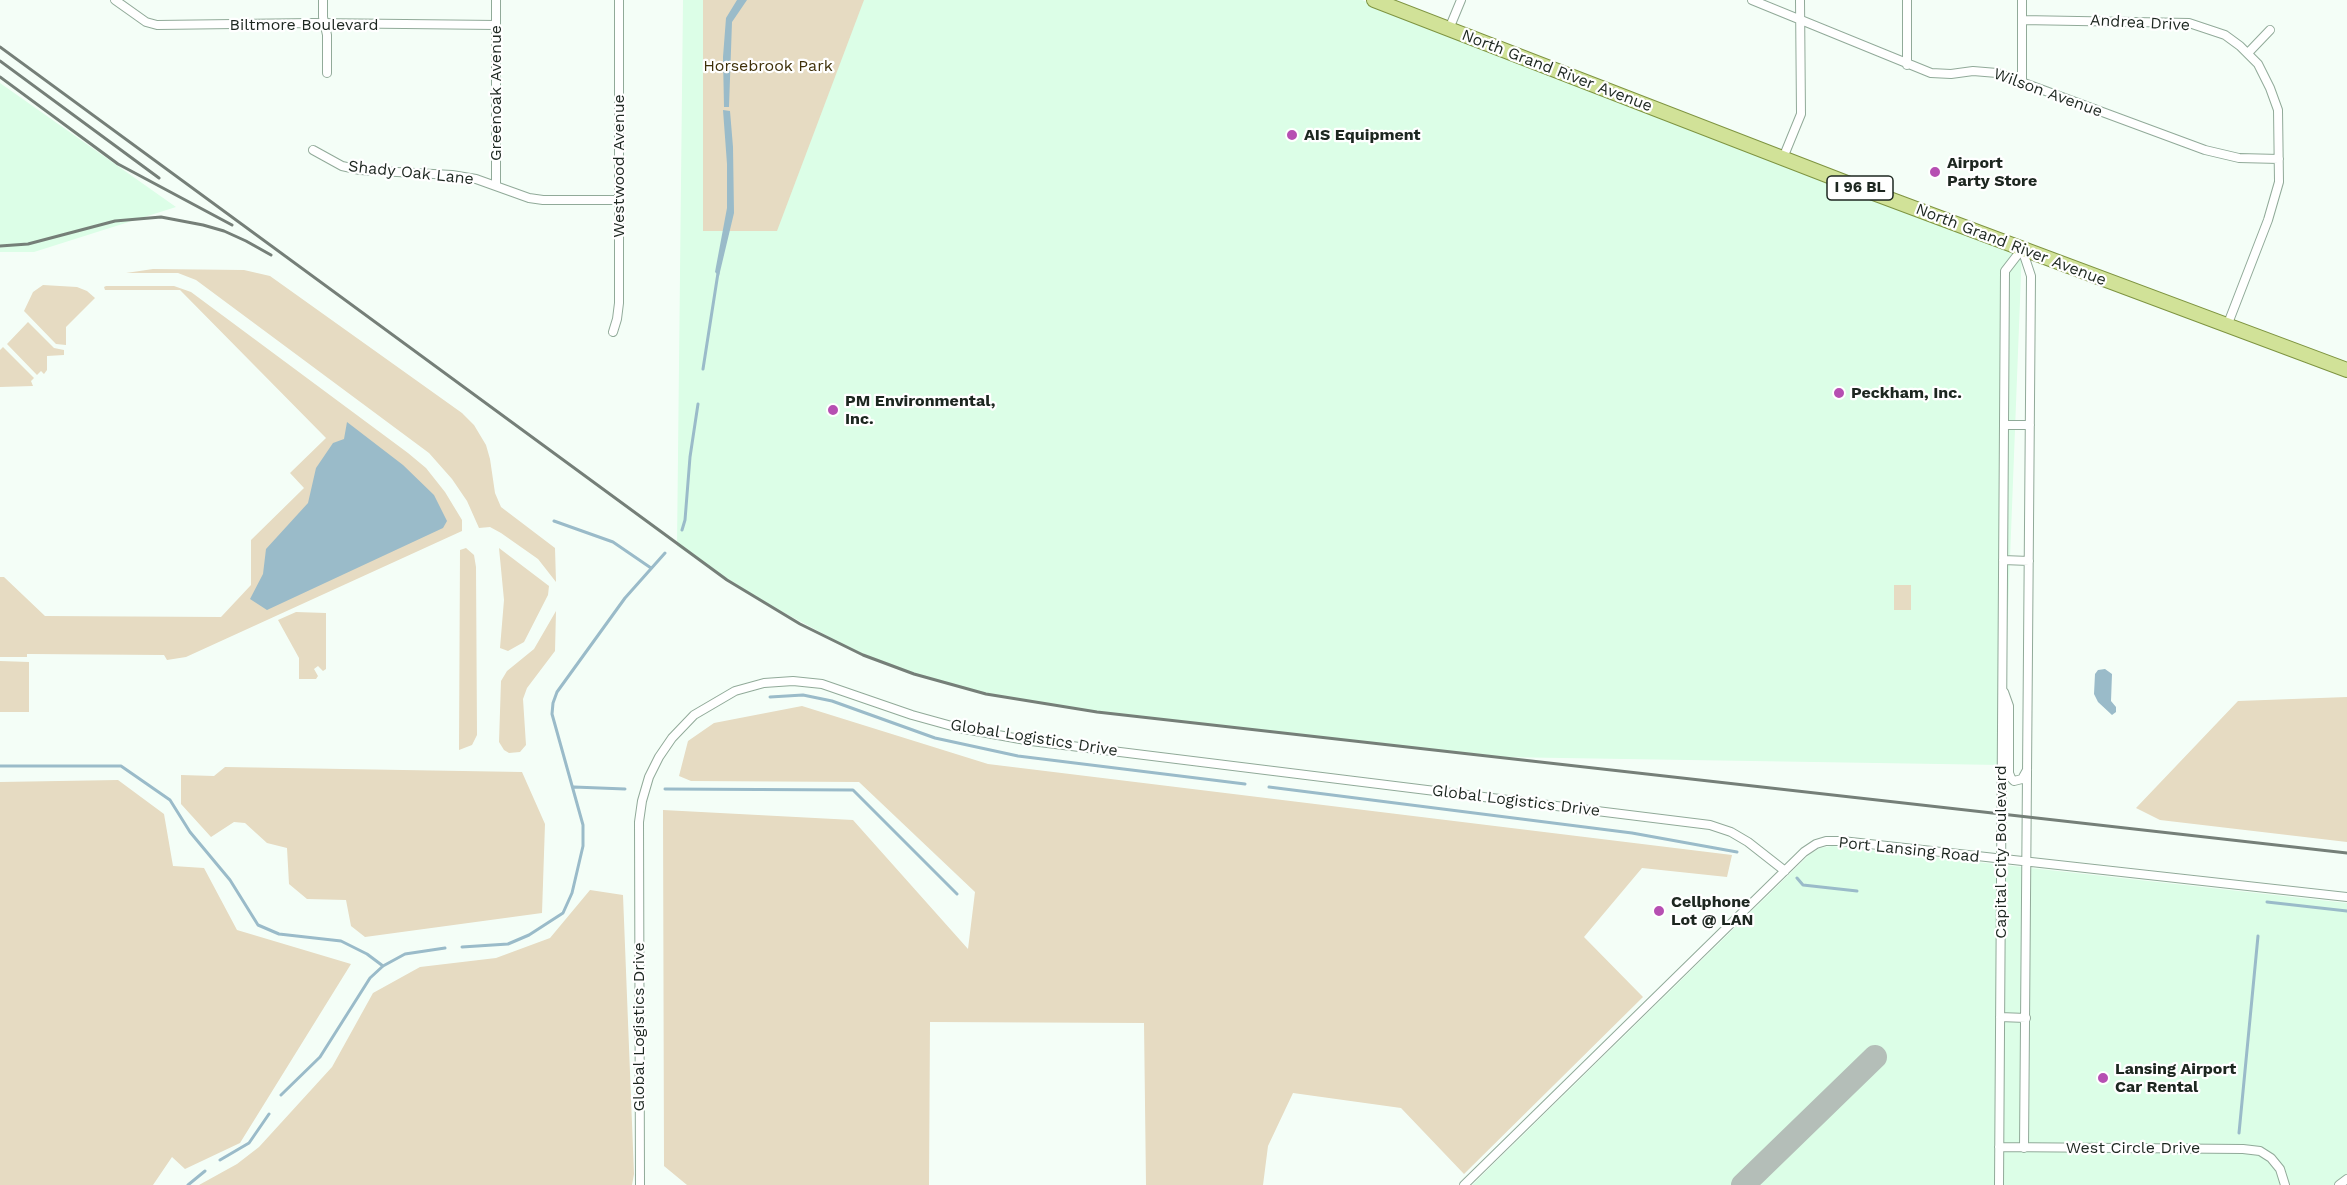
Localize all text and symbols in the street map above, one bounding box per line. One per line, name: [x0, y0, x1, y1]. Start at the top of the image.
street label: Andrea Drive: [2089, 11, 2191, 35]
street label: Biltmore Boulevard: [229, 15, 379, 35]
street label: Greenoak Avenue: [486, 25, 506, 161]
street label: North Grand River Avenue: [1459, 26, 1655, 116]
park label: Horsebrook Park: [703, 56, 833, 76]
street label: Wilson Avenue: [1991, 64, 2105, 122]
street label: Westwood Avenue: [609, 94, 629, 238]
place label: AIS Equipment: [1304, 125, 1421, 145]
marker: AIS Equipment: [1285, 128, 1299, 142]
place label: Airport Party Store: [1947, 153, 2037, 191]
street label: Shady Oak Lane: [347, 157, 475, 189]
marker: Airport Party Store: [1928, 165, 1942, 179]
road number: I 96 BL: [1827, 176, 1893, 200]
street label: North Grand River Avenue: [1913, 200, 2109, 290]
place label: Peckham, Inc.: [1851, 383, 1962, 403]
marker: Peckham, Inc.: [1832, 386, 1846, 400]
place label: PM Environmental, Inc.: [845, 391, 995, 429]
marker: PM Environmental, Inc.: [826, 403, 840, 417]
street label: Global Logistics Drive: [949, 715, 1119, 761]
street label: Capital City Boulevard: [1991, 765, 2011, 939]
street label: Global Logistics Drive: [1431, 781, 1601, 821]
street label: Port Lansing Road: [1838, 833, 1980, 867]
place label: Cellphone Lot @ LAN: [1671, 892, 1753, 930]
marker: Cellphone Lot @ LAN: [1652, 904, 1666, 918]
street label: Global Logistics Drive: [629, 942, 649, 1112]
place label: Lansing Airport Car Rental: [2115, 1059, 2236, 1097]
marker: Lansing Airport Car Rental: [2096, 1071, 2110, 1085]
street label: West Circle Drive: [2066, 1138, 2200, 1158]

